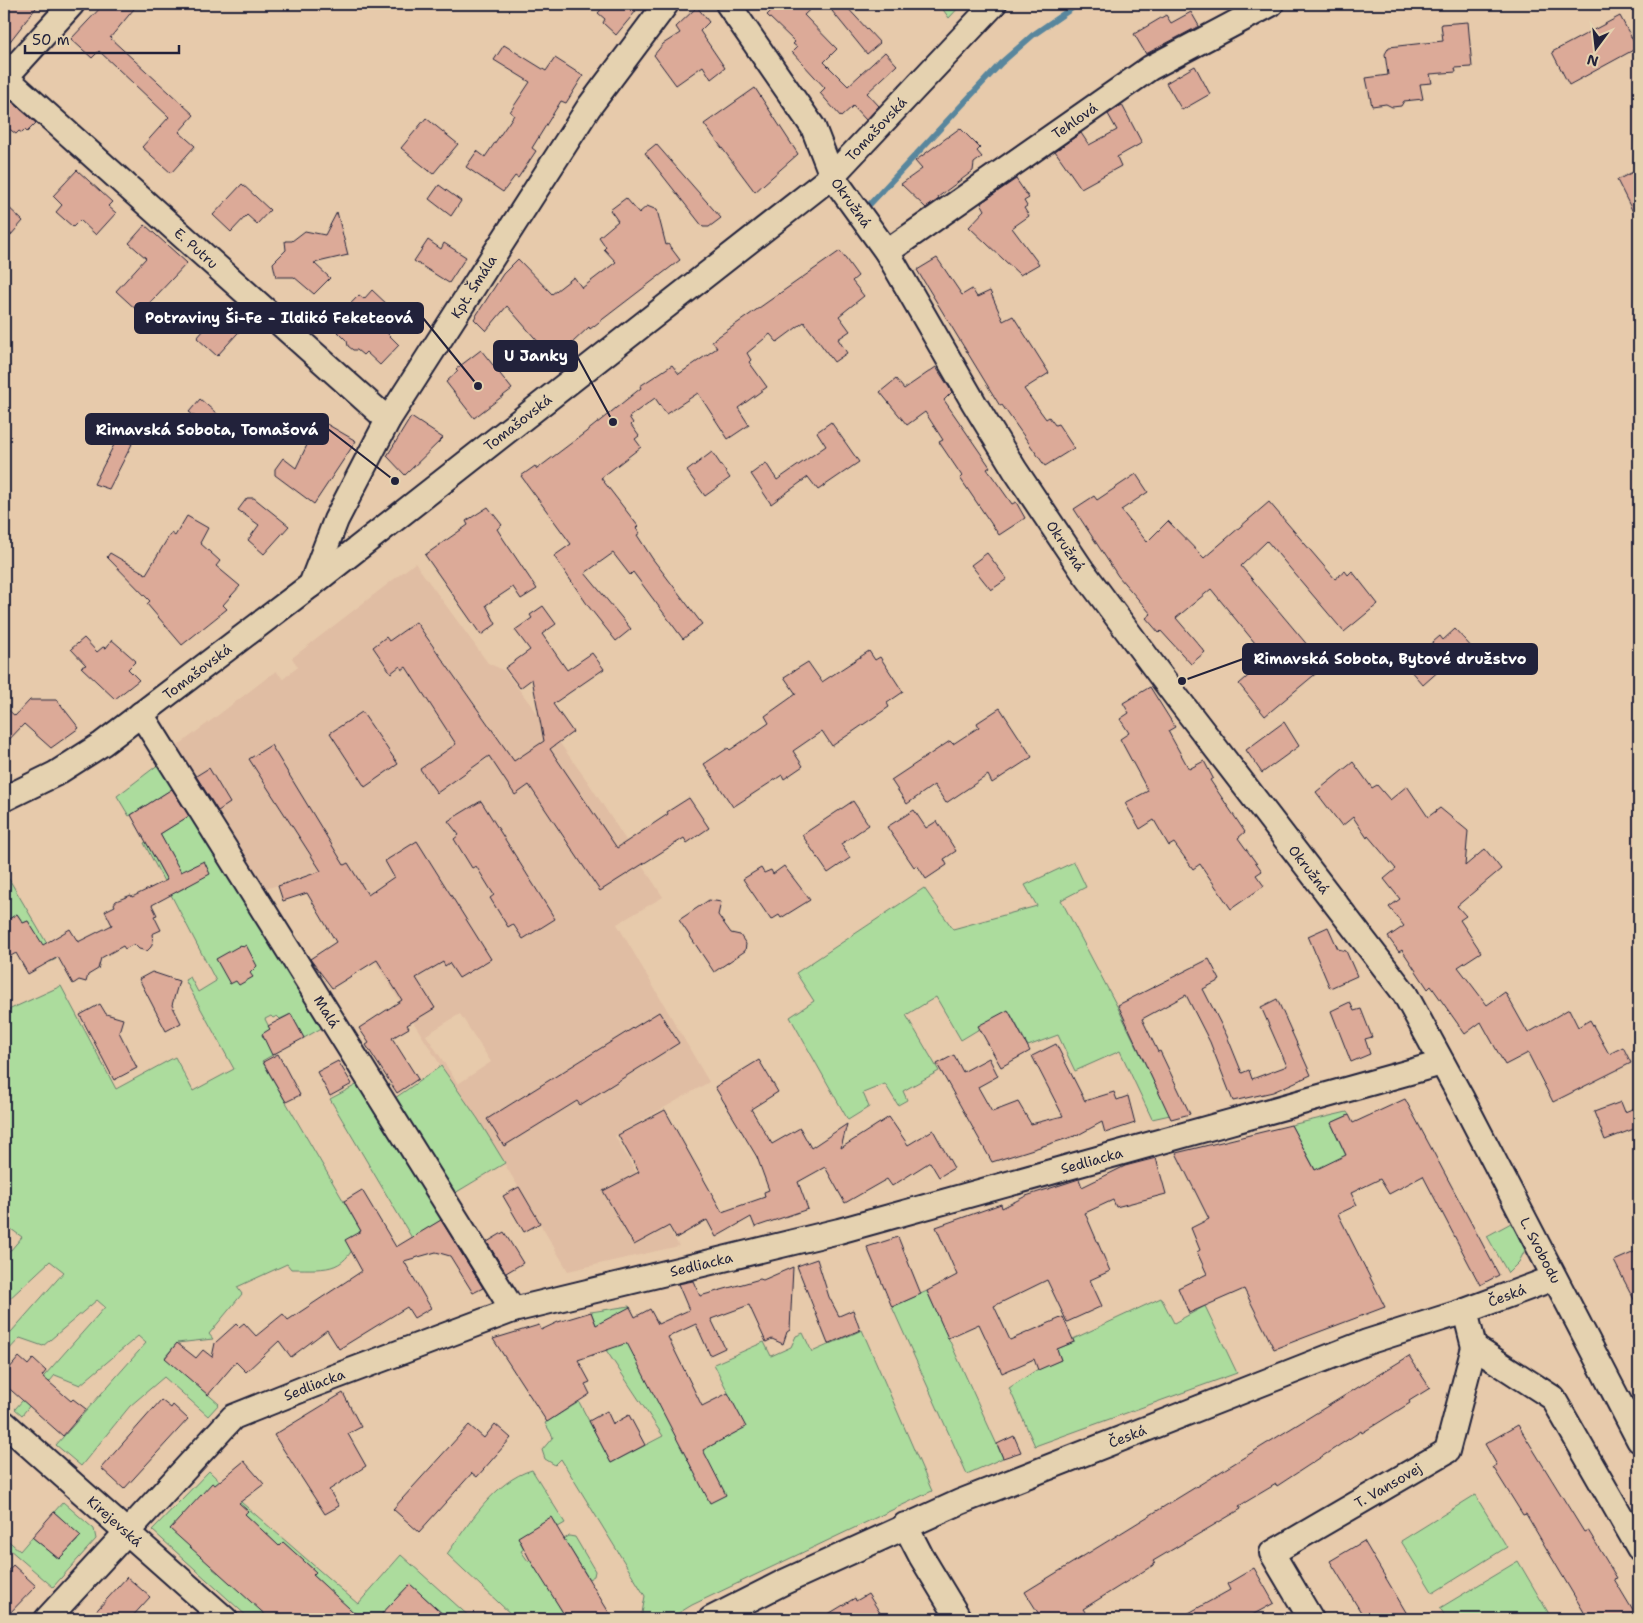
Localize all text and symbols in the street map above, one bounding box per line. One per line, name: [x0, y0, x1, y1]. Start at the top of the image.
scale bar: [25, 22, 179, 54]
north arrow: [1570, 22, 1620, 72]
text: 50 m: [32, 30, 70, 50]
text: N: [1585, 50, 1600, 71]
street label: Tomašovská: [842, 93, 911, 165]
street label: Tehlová: [1048, 98, 1101, 143]
street label: Okružná: [827, 174, 876, 231]
street label: E. Putru: [170, 224, 222, 273]
street label: Kpt. Šmála: [447, 251, 501, 322]
callout: Potraviny Ši-Fe - Ildikó Feketeová: [135, 303, 423, 333]
text: Potraviny Ši-Fe - Ildikó Feketeová: [145, 307, 414, 328]
callout: U Janky: [494, 341, 577, 371]
text: U Janky: [504, 346, 568, 366]
street label: Tomašovská: [480, 390, 556, 455]
callout: Rimavská Sobota, Tomašová: [86, 414, 328, 444]
text: Rimavská Sobota, Tomašová: [96, 420, 319, 440]
street label: Okružná: [1042, 517, 1089, 575]
street label: Tomašovská: [159, 640, 235, 704]
callout: Rimavská Sobota, Bytové družstvo: [1243, 644, 1537, 674]
text: Rimavská Sobota, Bytové družstvo: [1253, 649, 1527, 669]
street label: Okružná: [1285, 841, 1334, 898]
street label: Malá: [310, 992, 344, 1032]
street label: Sedliacka: [1058, 1143, 1125, 1178]
street label: L. Svobodu: [1516, 1214, 1565, 1287]
street label: Sedliacka: [668, 1248, 735, 1281]
street label: Česká: [1485, 1280, 1529, 1311]
street label: Sedliacka: [281, 1365, 347, 1405]
street label: Česká: [1106, 1421, 1149, 1452]
street label: T. Vansovej: [1351, 1459, 1425, 1512]
street label: Kirejevská: [83, 1492, 146, 1551]

